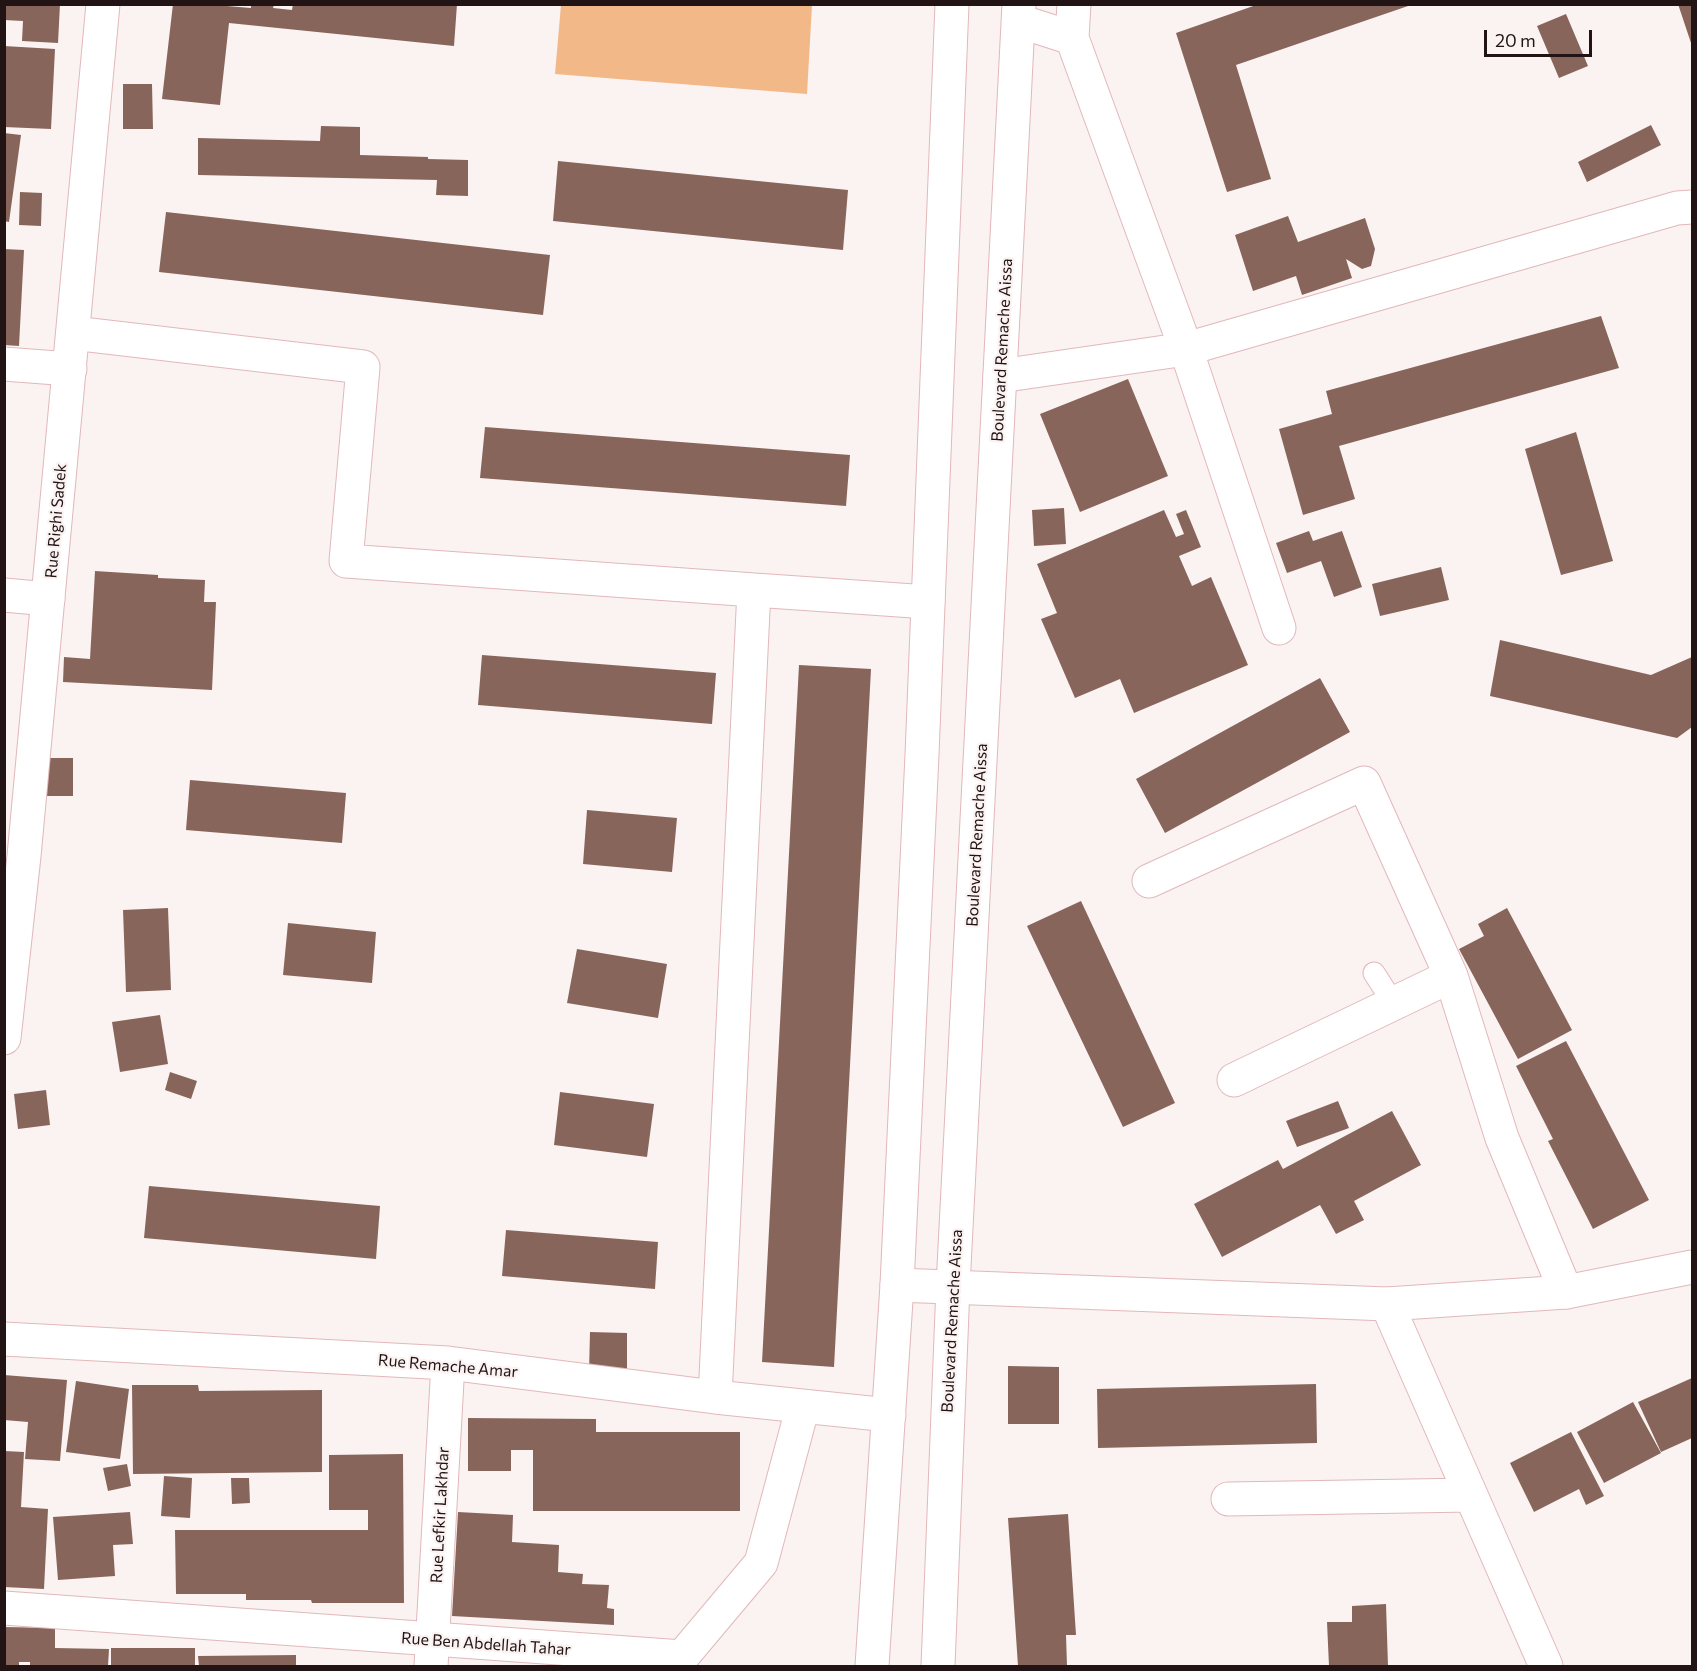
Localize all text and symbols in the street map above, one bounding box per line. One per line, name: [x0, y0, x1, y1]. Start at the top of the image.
scale bar: [1487, 18, 1595, 56]
text: 20 m: [1495, 29, 1536, 51]
street label: Boulevard Remache Aissa: [988, 258, 1016, 442]
street label: Rue Righi Sadek: [41, 463, 71, 579]
street label: Boulevard Remache Aissa: [963, 743, 991, 927]
street label: Boulevard Remache Aissa: [938, 1229, 966, 1413]
street label: Rue Remache Amar: [377, 1350, 519, 1382]
street label: Rue Lefkir Lakhdar: [427, 1446, 453, 1584]
street label: Rue Ben Abdellah Tahar: [400, 1628, 572, 1660]

